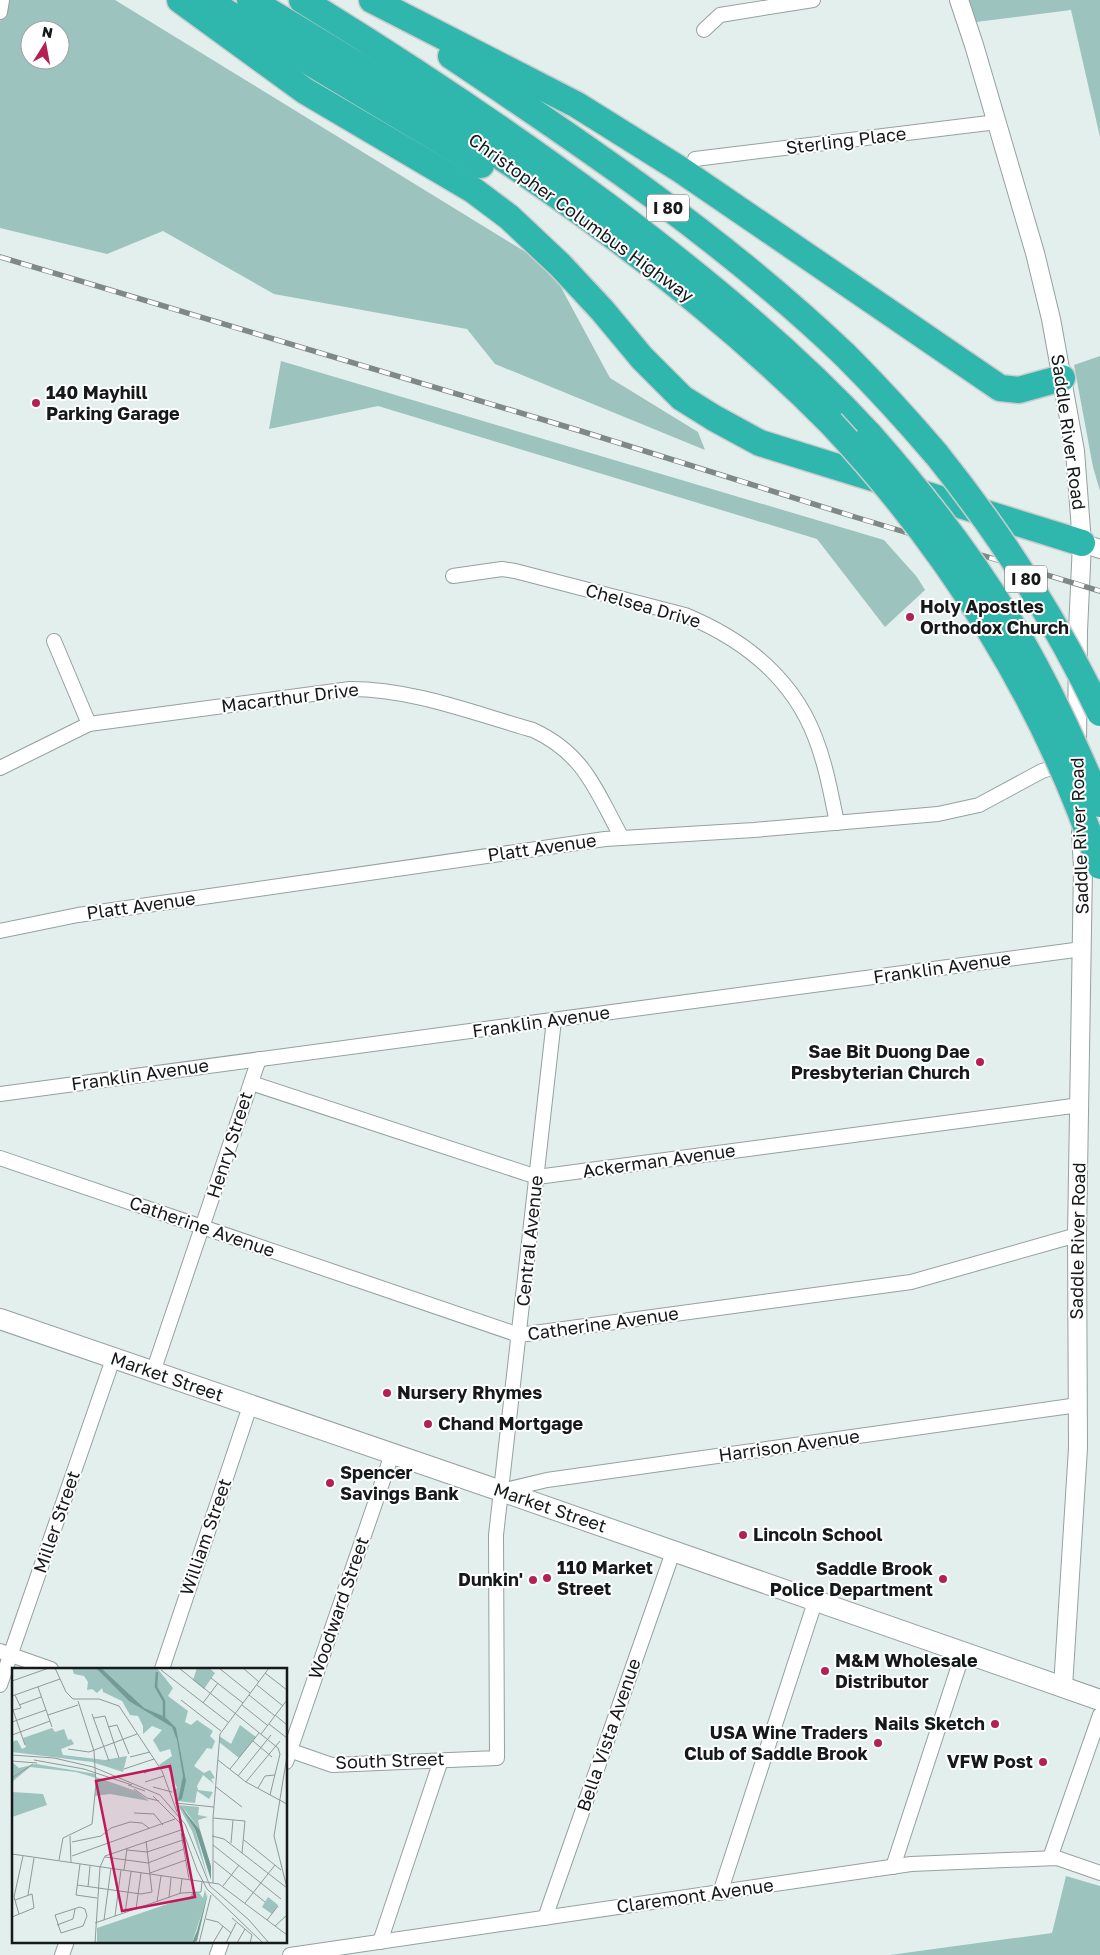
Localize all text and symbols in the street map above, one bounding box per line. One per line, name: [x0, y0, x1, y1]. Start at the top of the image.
north arrow: [20, 20, 70, 70]
text: N: [41, 22, 54, 41]
street label: Sterling Place: [784, 122, 907, 158]
street label: Christopher Columbus Highway: [465, 128, 698, 306]
road number: I 80: [647, 194, 689, 222]
street label: Saddle River Road: [1047, 352, 1091, 511]
place label: 140 Mayhill Parking Garage: [46, 381, 180, 424]
marker: 140 Mayhill Parking Garage: [30, 397, 42, 409]
road number: I 80: [1005, 566, 1047, 592]
street label: Chelsea Drive: [583, 578, 703, 632]
place label: Holy Apostles Orthodox Church: [920, 595, 1069, 638]
marker: Holy Apostles Orthodox Church: [904, 611, 916, 623]
street label: Macarthur Drive: [220, 678, 360, 716]
street label: Saddle River Road: [1065, 757, 1093, 915]
street label: Platt Avenue: [486, 828, 598, 866]
street label: Platt Avenue: [85, 886, 197, 924]
street label: Franklin Avenue: [872, 946, 1012, 988]
street label: Franklin Avenue: [471, 1000, 611, 1042]
place label: Sae Bit Duong Dae Presbyterian Church: [791, 1040, 970, 1083]
street label: Franklin Avenue: [70, 1053, 210, 1095]
marker: Sae Bit Duong Dae Presbyterian Church: [974, 1056, 986, 1068]
street label: Henry Street: [201, 1089, 257, 1201]
street label: Ackerman Avenue: [581, 1138, 737, 1182]
street label: Saddle River Road: [1065, 1162, 1089, 1320]
street label: Central Avenue: [511, 1174, 547, 1307]
street label: Catherine Avenue: [127, 1191, 278, 1261]
street label: Catherine Avenue: [526, 1302, 680, 1345]
street label: Market Street: [108, 1346, 227, 1406]
place label: Nursery Rhymes: [397, 1381, 542, 1403]
marker: Nursery Rhymes: [381, 1387, 393, 1399]
place label: Chand Mortgage: [438, 1412, 584, 1434]
marker: Chand Mortgage: [422, 1418, 434, 1430]
street label: Harrison Avenue: [717, 1424, 861, 1466]
place label: Spencer Savings Bank: [340, 1461, 460, 1504]
street label: Miller Street: [28, 1468, 84, 1576]
street label: William Street: [175, 1475, 235, 1598]
marker: Spencer Savings Bank: [324, 1477, 336, 1489]
street label: Market Street: [491, 1477, 610, 1537]
place label: Lincoln School: [753, 1523, 883, 1545]
marker: Lincoln School: [737, 1529, 749, 1541]
street label: Woodward Street: [303, 1534, 373, 1682]
place label: 110 Market Street: [557, 1556, 653, 1599]
place label: Saddle Brook Police Department: [770, 1557, 934, 1600]
place label: Dunkin': [458, 1568, 523, 1590]
marker: 110 Market Street: [541, 1572, 553, 1584]
marker: Saddle Brook Police Department: [937, 1573, 949, 1585]
marker: Dunkin': [527, 1574, 539, 1586]
place label: M&M Wholesale Distributor: [835, 1649, 978, 1692]
street label: Bella Vista Avenue: [572, 1655, 645, 1814]
marker: M&M Wholesale Distributor: [819, 1665, 831, 1677]
inset map: [12, 1668, 288, 1942]
place label: Nails Sketch: [874, 1712, 985, 1734]
marker: Nails Sketch: [989, 1718, 1001, 1730]
place label: USA Wine Traders Club of Saddle Brook: [684, 1721, 869, 1764]
marker: USA Wine Traders Club of Saddle Brook: [872, 1737, 884, 1749]
street label: South Street: [335, 1747, 445, 1773]
place label: VFW Post: [947, 1750, 1033, 1772]
marker: VFW Post: [1037, 1756, 1049, 1768]
street label: Claremont Avenue: [615, 1873, 775, 1917]

